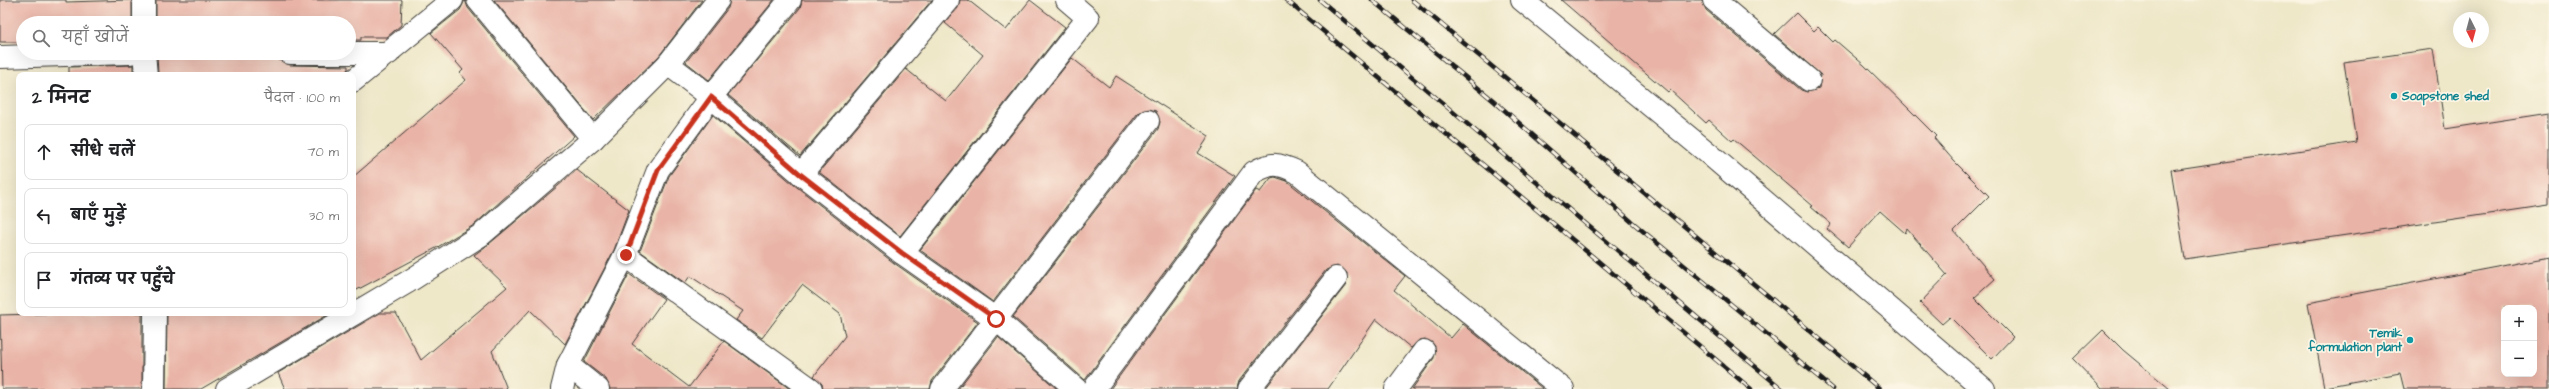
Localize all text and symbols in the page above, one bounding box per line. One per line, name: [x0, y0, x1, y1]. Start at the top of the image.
north arrow: [2453, 12, 2489, 48]
search box: [16, 16, 356, 60]
icon: search: [30, 27, 52, 49]
text: यहाँ खोजें: [62, 27, 129, 48]
text: 2 मिनट: [32, 86, 90, 110]
place label: Soapstone shed: [2401, 88, 2490, 106]
text: पैदल · 100 m: [264, 89, 340, 107]
marker: Soapstone shed: [2389, 91, 2399, 101]
icon: ahead: [33, 141, 55, 163]
text: सीधे चलें: [71, 141, 135, 162]
text: 70 m: [307, 143, 339, 161]
icon: left: [33, 205, 55, 227]
text: बाएँ मुड़ें: [71, 205, 126, 226]
text: 30 m: [309, 207, 339, 225]
route end: [617, 246, 635, 264]
icon: arrive: [33, 269, 55, 291]
text: गंतव्य पर पहुँचे: [71, 269, 174, 290]
map controls: [2501, 305, 2537, 377]
button: +: [2501, 305, 2537, 341]
route start: [987, 310, 1005, 328]
place label: Temik formulation plant: [2307, 325, 2403, 357]
marker: Temik formulation plant: [2405, 335, 2415, 345]
button: −: [2501, 341, 2537, 377]

